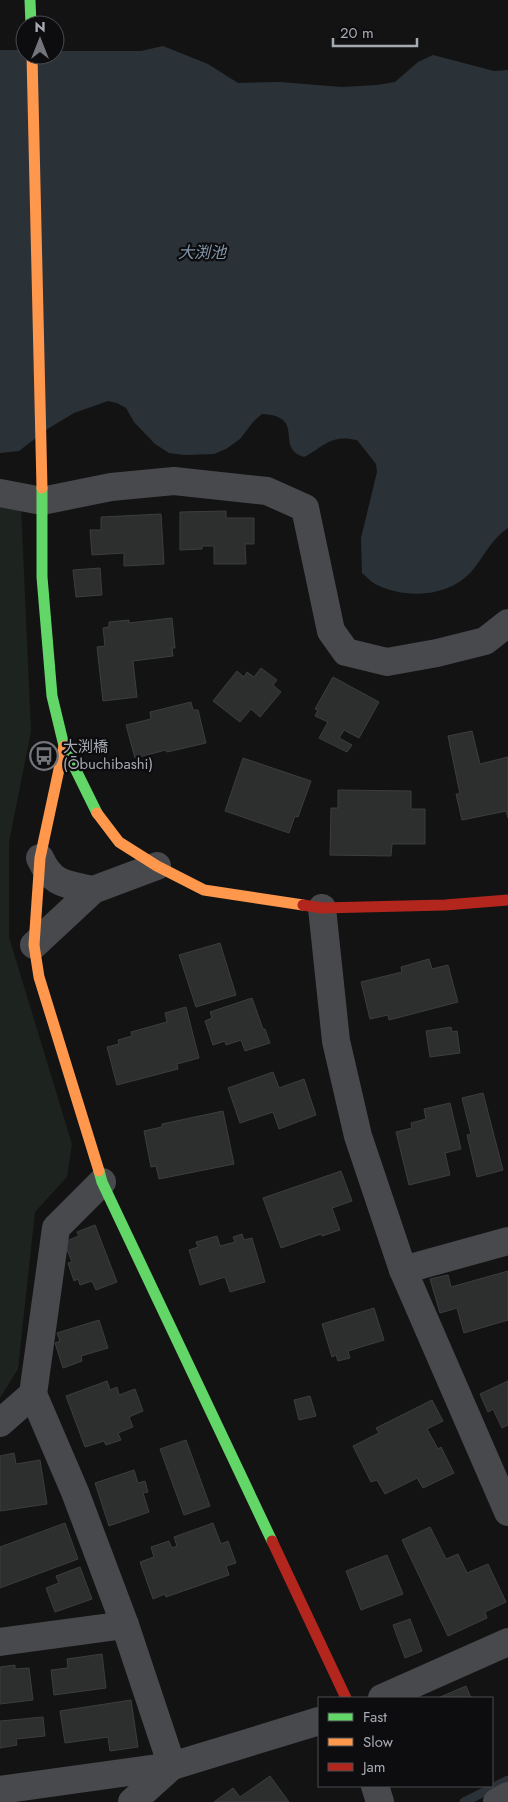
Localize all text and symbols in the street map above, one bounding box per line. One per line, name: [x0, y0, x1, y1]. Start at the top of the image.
north arrow: [15, 15, 65, 65]
scale bar: [333, 15, 417, 47]
text: N: [34, 17, 46, 37]
text: 20 m: [340, 22, 374, 44]
water label: 大渕池: [178, 241, 228, 264]
place label: 大渕橋 (Ōbuchibashi): [63, 736, 153, 775]
bus stop icon: 大渕橋 (Ōbuchibashi): [29, 741, 59, 771]
legend: [318, 1697, 493, 1787]
text: Fast: [363, 1706, 387, 1728]
text: Slow: [363, 1731, 394, 1753]
text: Jam: [361, 1756, 386, 1778]

